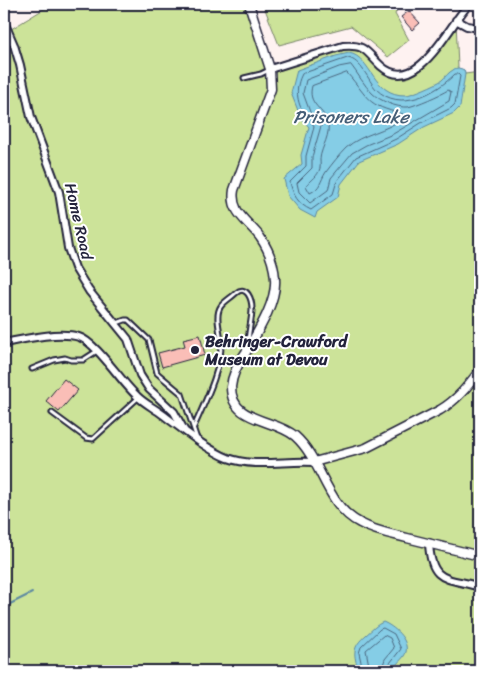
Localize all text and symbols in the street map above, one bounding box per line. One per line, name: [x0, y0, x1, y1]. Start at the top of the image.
water label: Prisoners Lake: [293, 101, 411, 133]
street label: Home Road: [56, 180, 102, 264]
place label: Behringer-Crawford Museum at Devou: [204, 327, 348, 374]
marker: Behringer-Crawford Museum at Devou: [189, 344, 201, 356]

